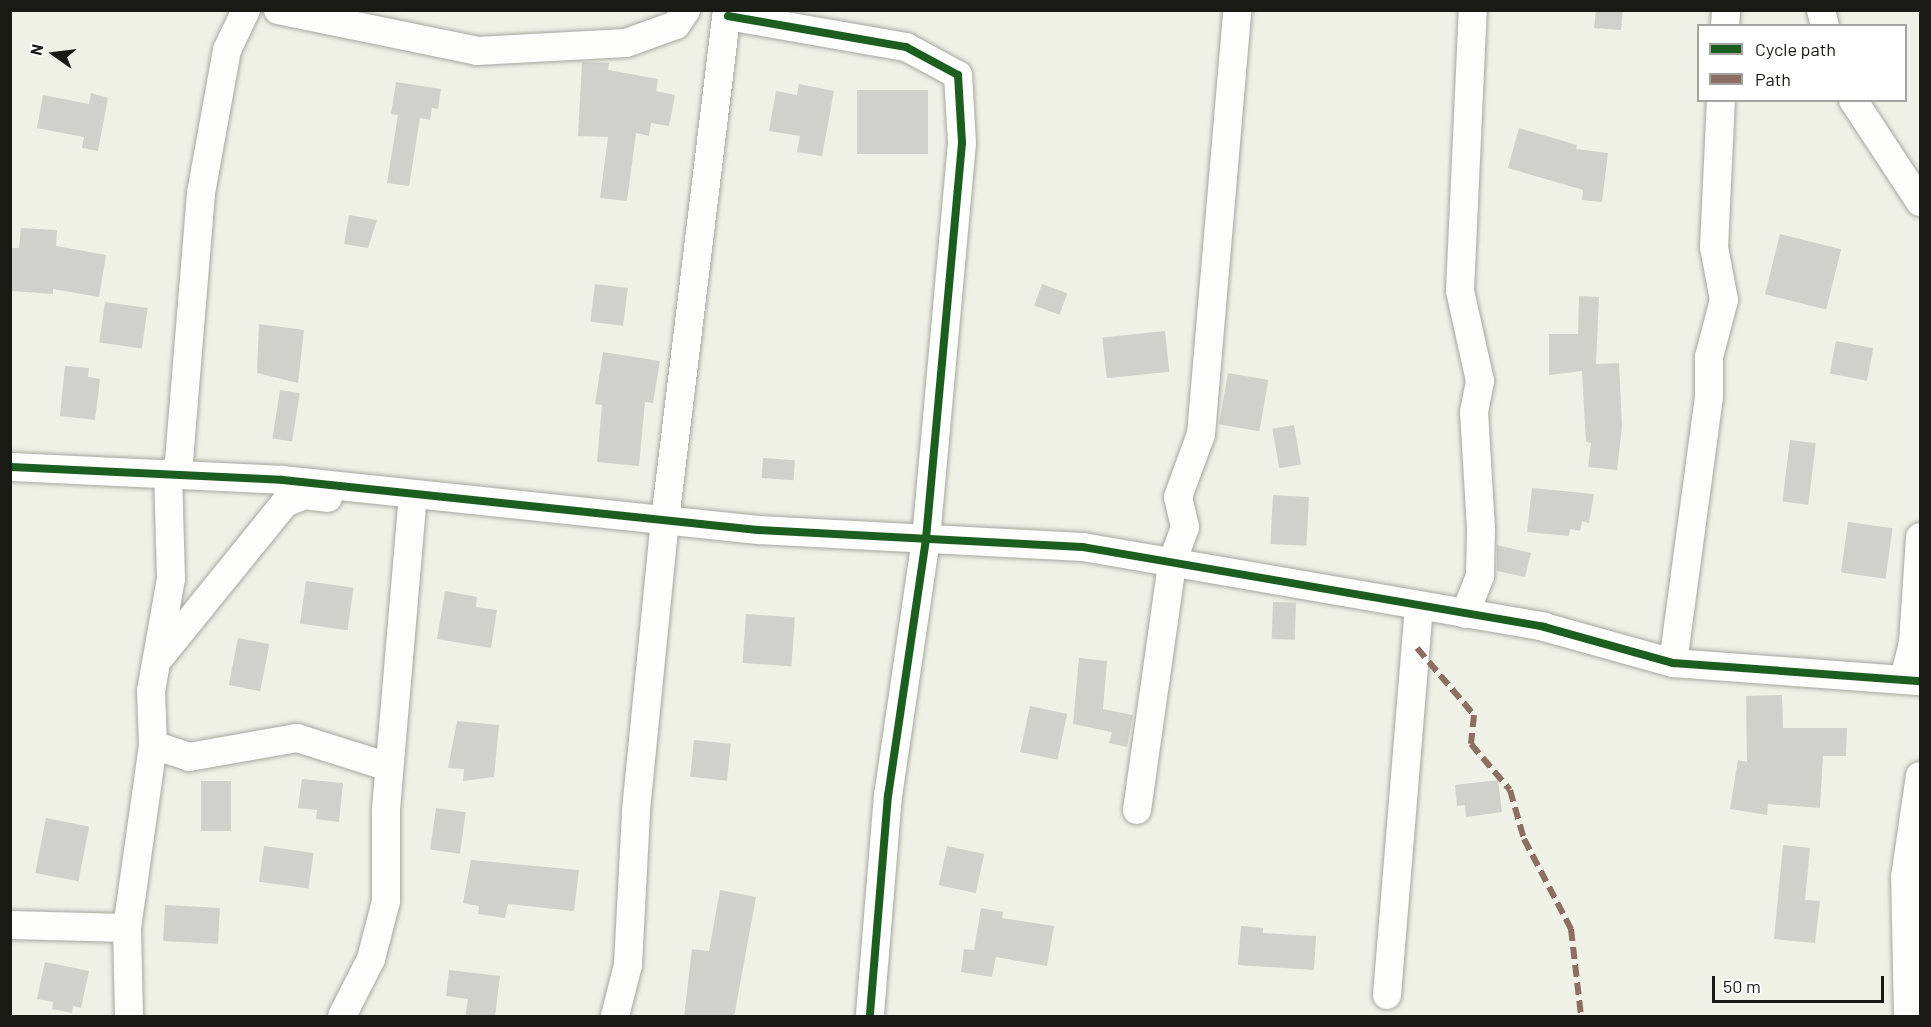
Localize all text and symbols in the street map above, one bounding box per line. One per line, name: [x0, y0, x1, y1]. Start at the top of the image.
north arrow: [24, 24, 84, 84]
legend: [1697, 24, 1907, 102]
text: Cycle path: [1755, 38, 1836, 60]
text: N: [26, 42, 47, 57]
text: Path: [1755, 68, 1791, 90]
scale bar: [1715, 964, 1888, 1002]
text: 50 m: [1723, 975, 1761, 997]

